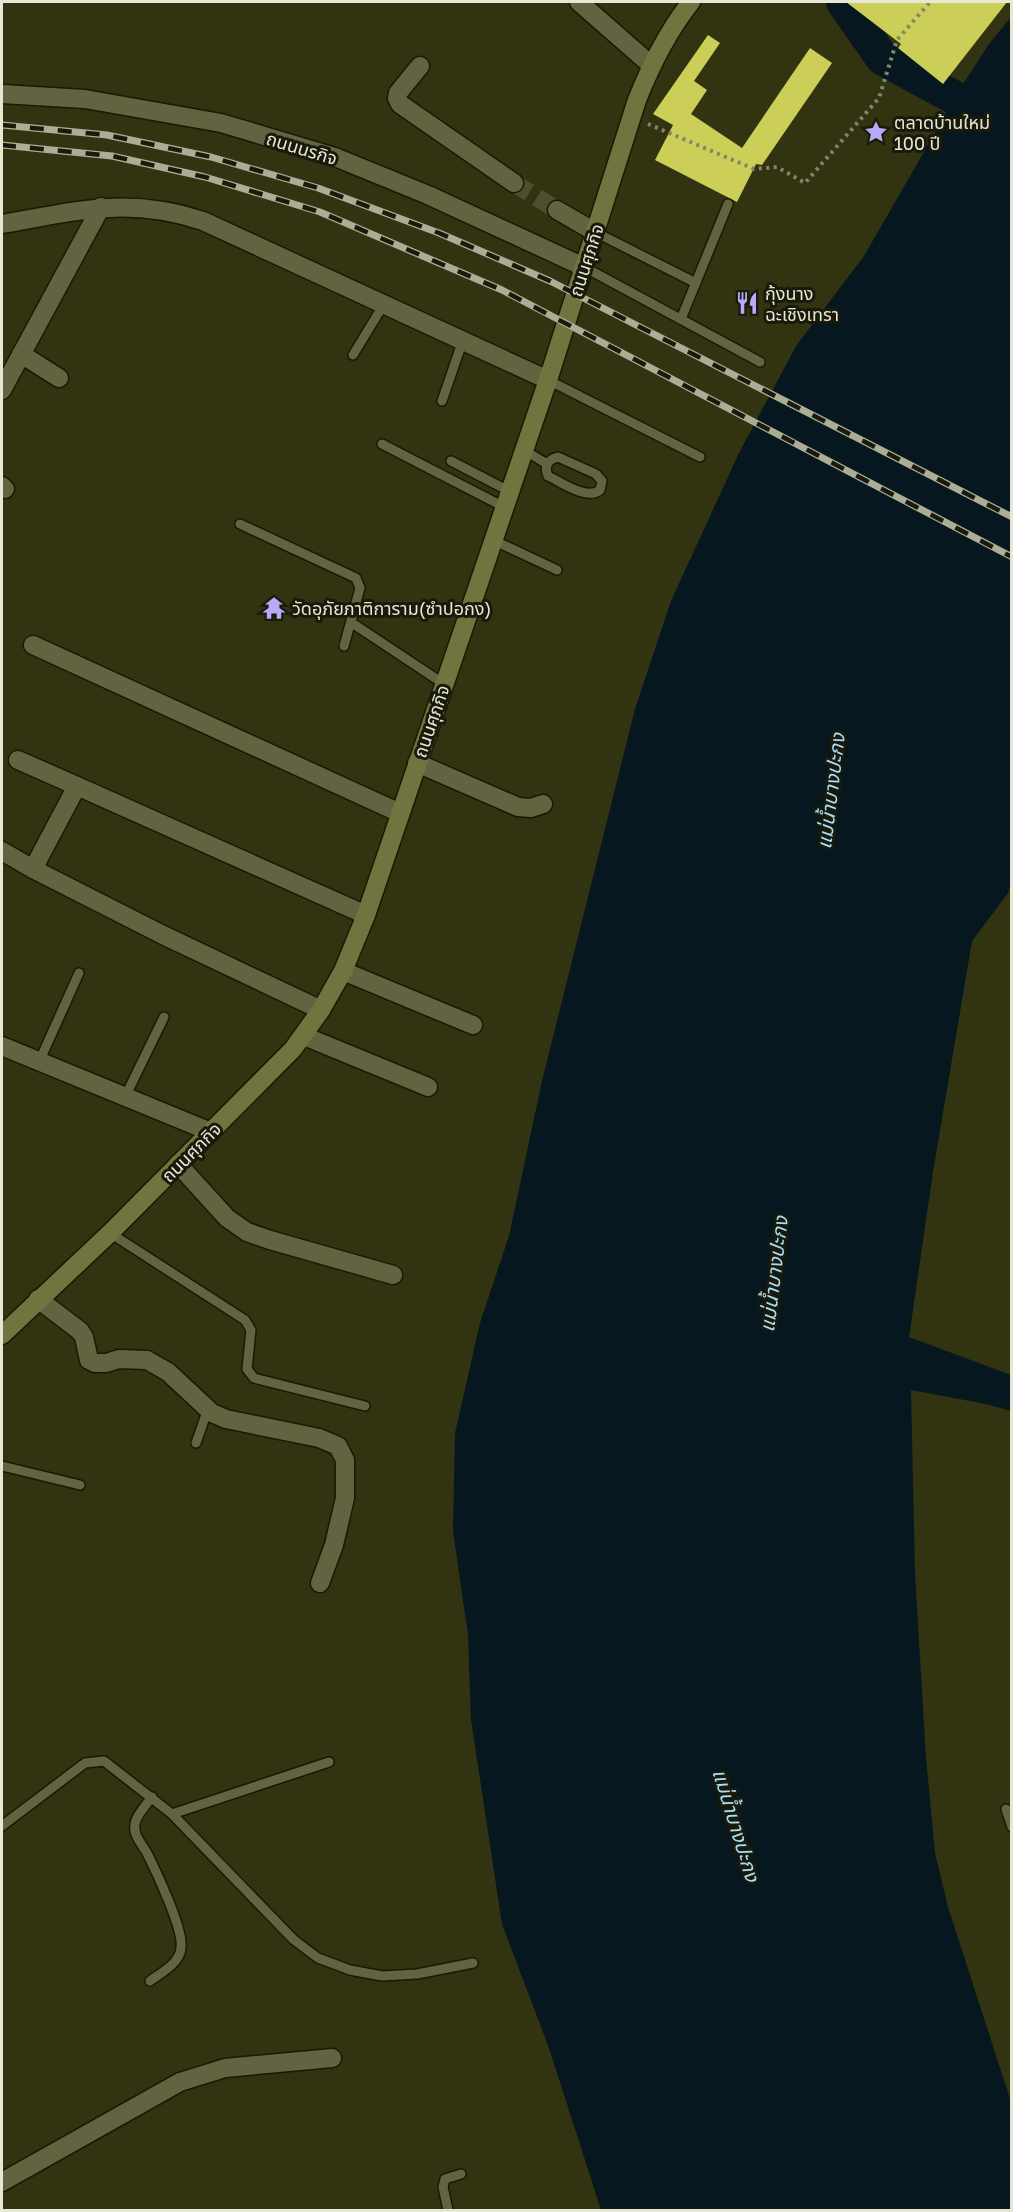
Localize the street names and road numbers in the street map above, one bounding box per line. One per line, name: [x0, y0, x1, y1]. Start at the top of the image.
street label: ถนนนรกิจ: [264, 127, 340, 169]
street label: ถนนศุภกิจ: [564, 221, 609, 300]
street label: ถนนศุภกิจ: [408, 682, 455, 761]
street label: ถนนศุภกิจ: [157, 1118, 226, 1187]

